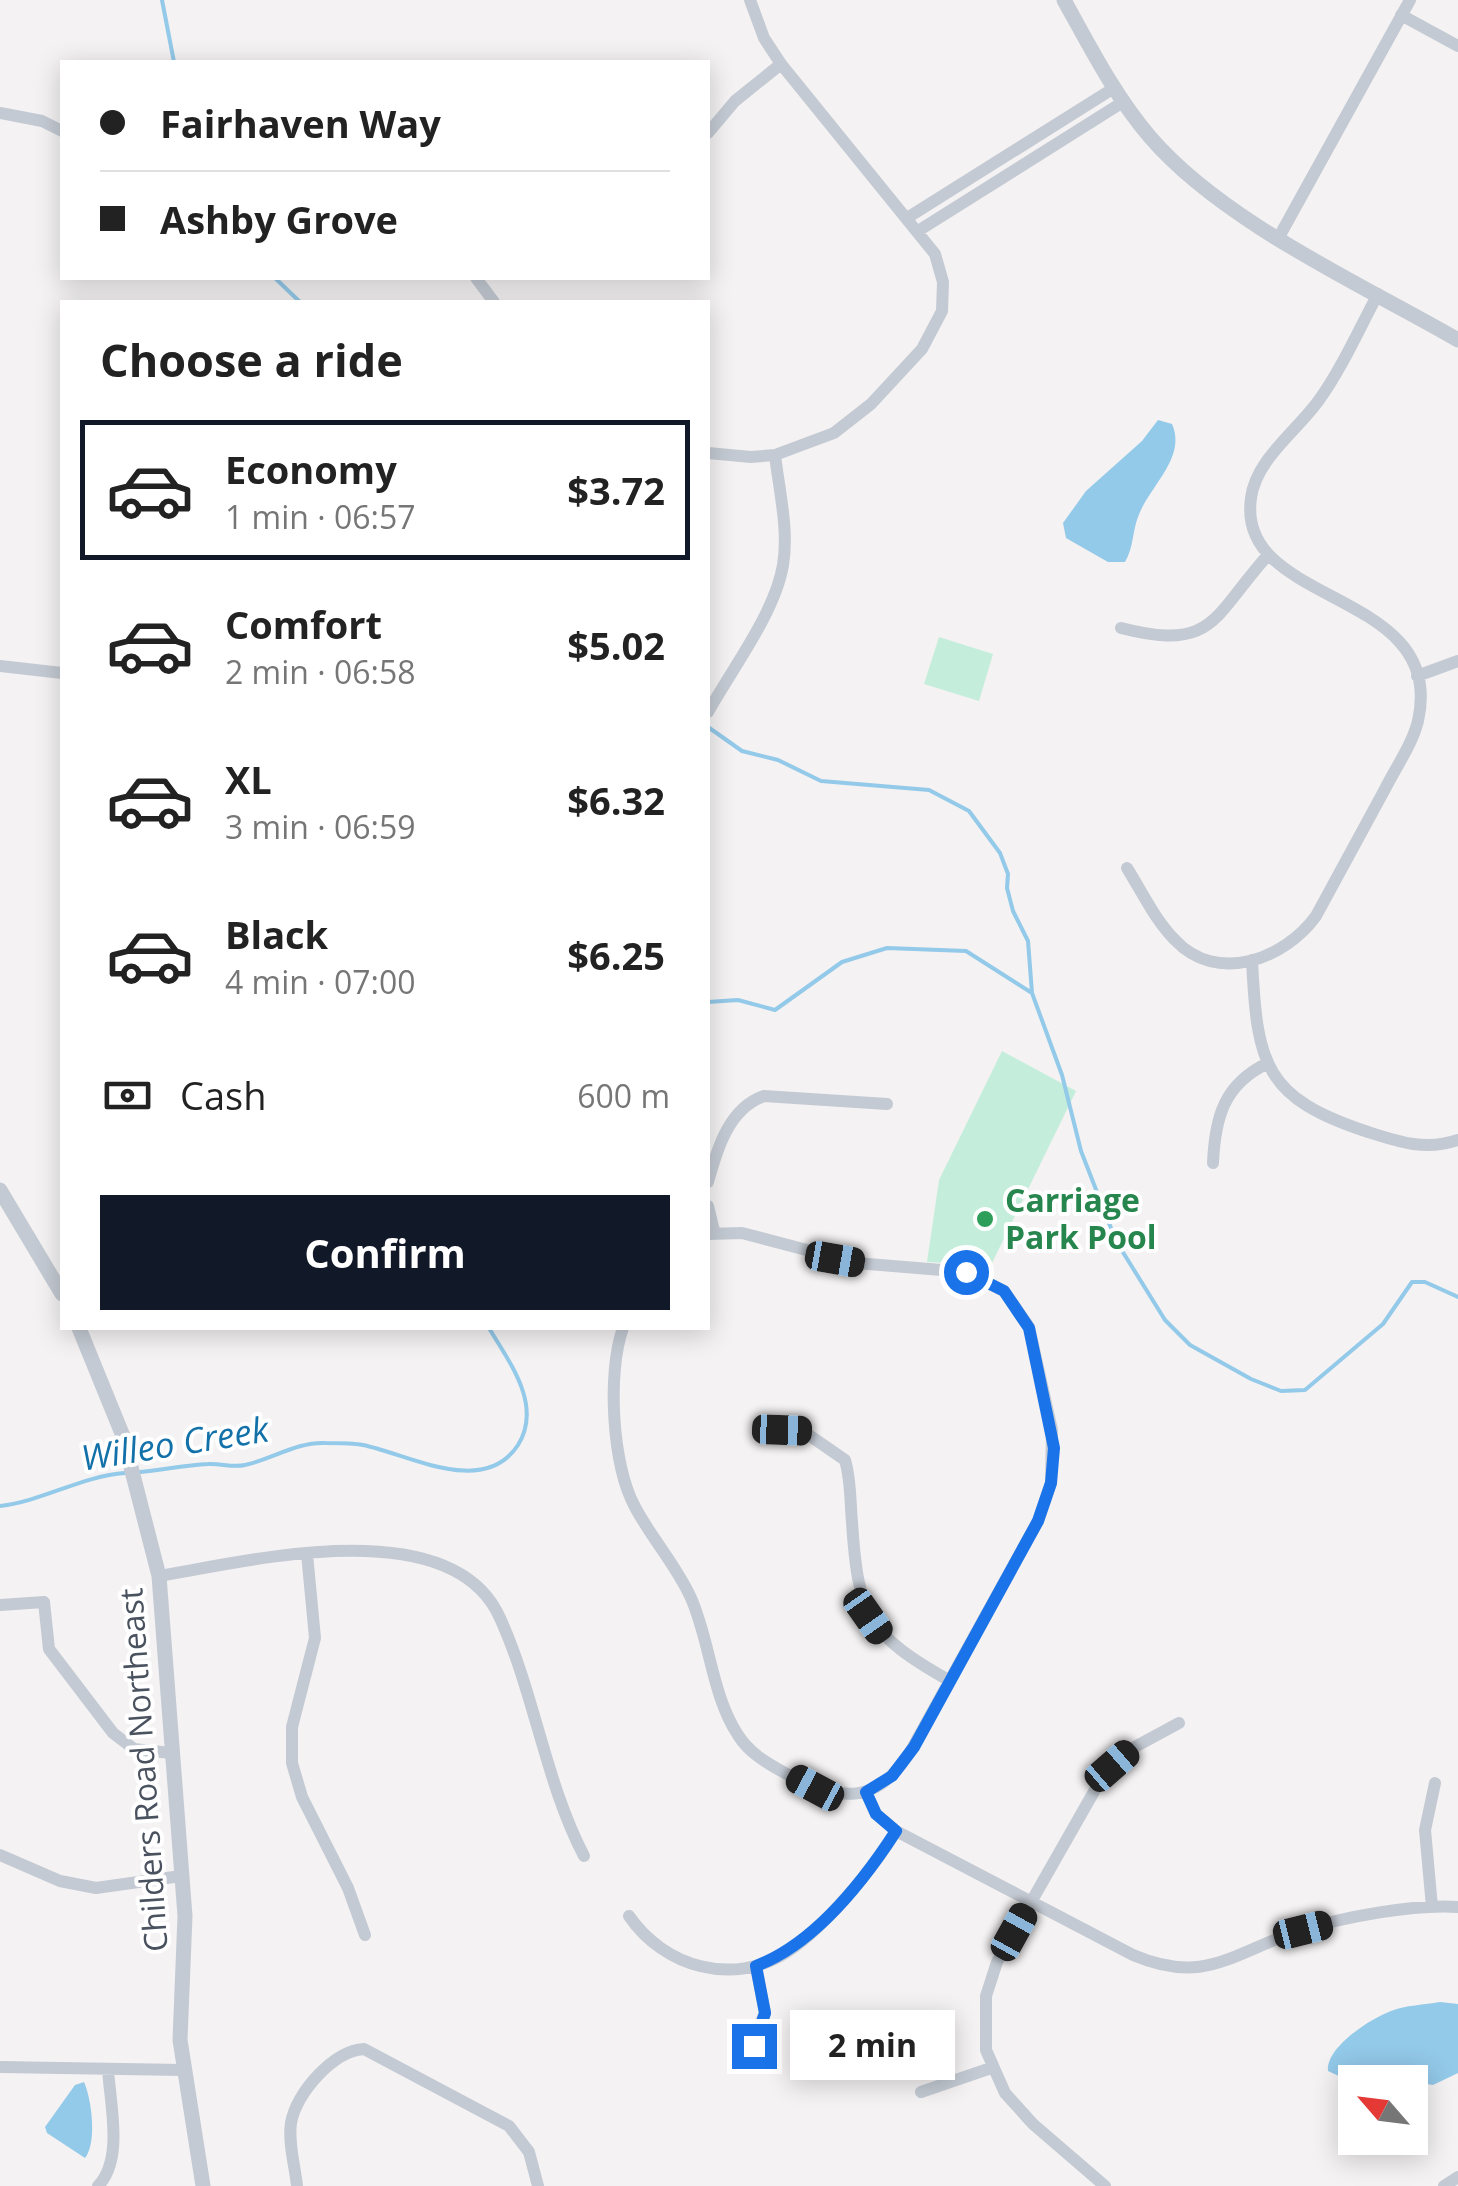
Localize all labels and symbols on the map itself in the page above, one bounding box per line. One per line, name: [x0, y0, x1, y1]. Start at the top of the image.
place label: Carriage Park Pool: [1005, 1178, 1157, 1258]
marker: Carriage Park Pool: [974, 1208, 996, 1230]
car: [803, 1239, 867, 1279]
route start: [944, 1250, 989, 1295]
water label: Willeo Creek: [78, 1404, 274, 1481]
car: [751, 1414, 813, 1446]
car: [839, 1583, 897, 1649]
street label: Childers Road Northeast: [108, 1587, 177, 1953]
car: [1080, 1735, 1144, 1797]
car: [781, 1761, 849, 1815]
car: [986, 1898, 1042, 1966]
car: [1270, 1908, 1336, 1952]
callout: 2 min: [789, 2011, 954, 2081]
route end: [732, 2024, 777, 2069]
north arrow: [1338, 2065, 1428, 2155]

